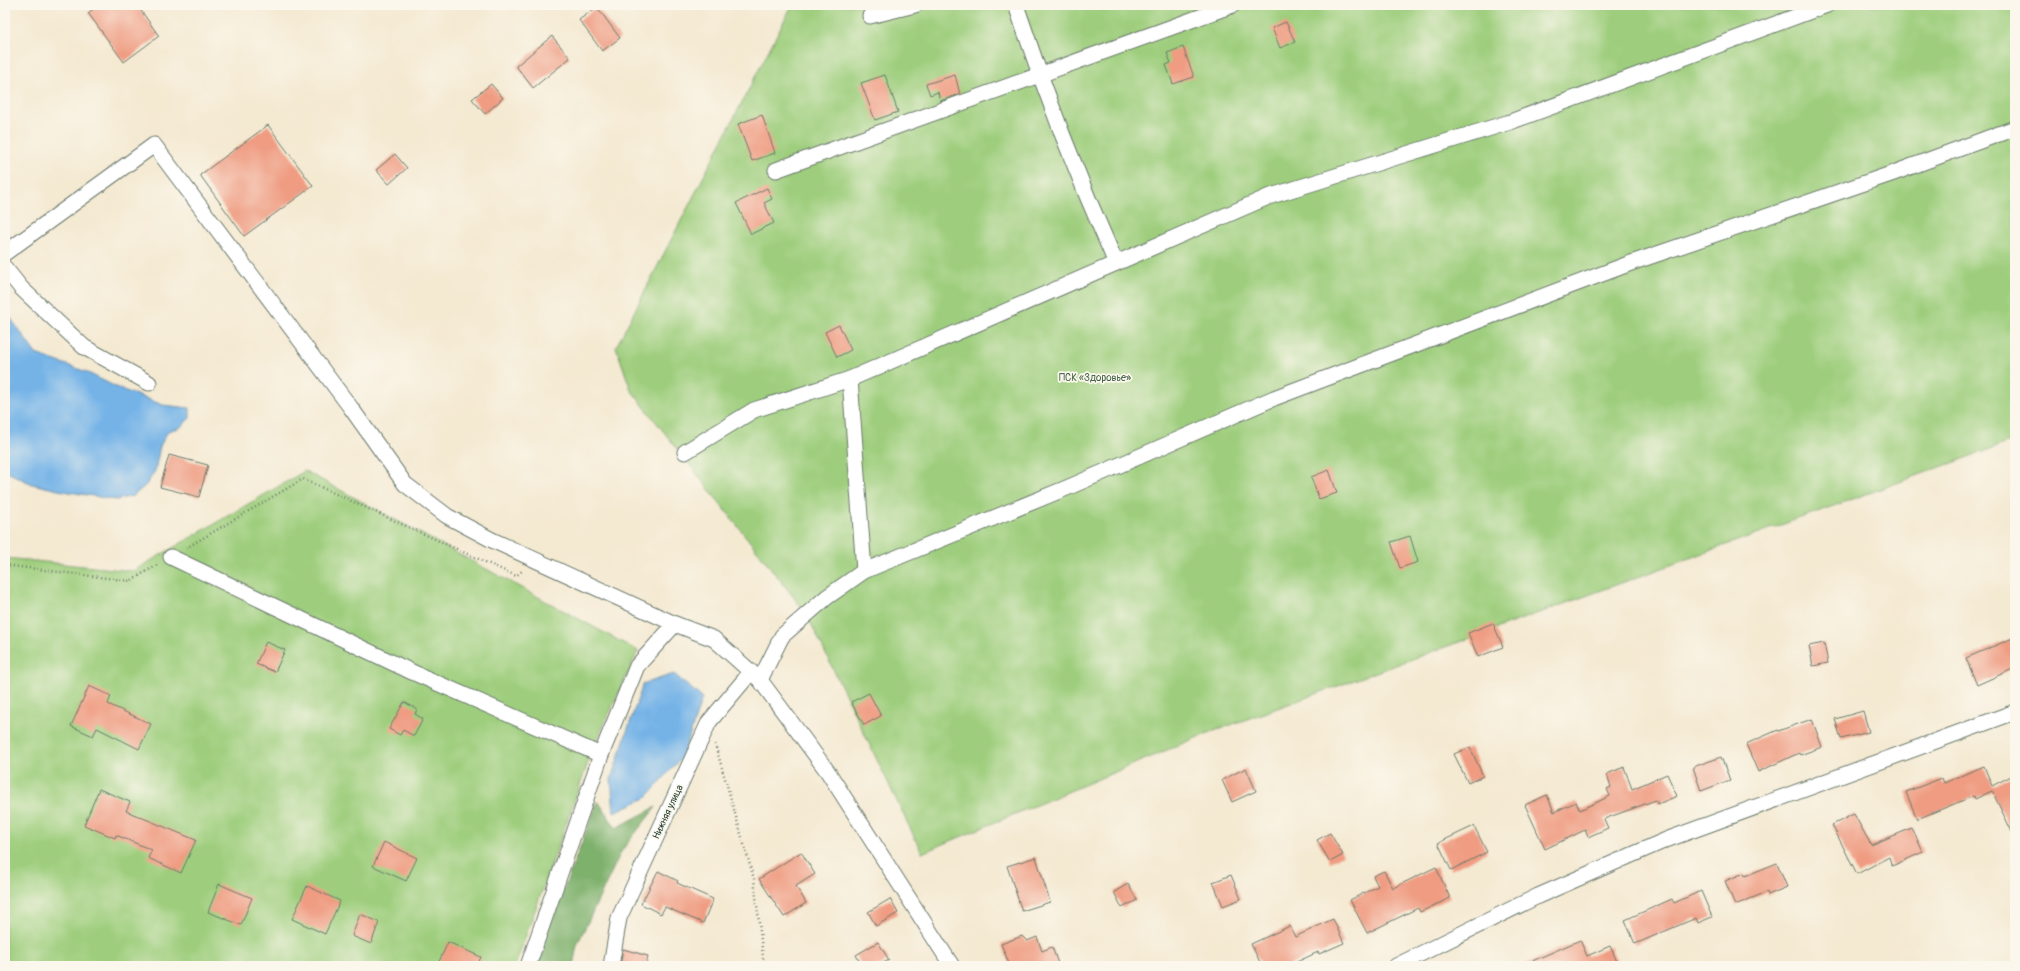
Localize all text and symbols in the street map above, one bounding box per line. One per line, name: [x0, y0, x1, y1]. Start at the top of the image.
park label: ПСК «Здоровье»: [1059, 372, 1131, 384]
street label: Нижняя улица: [650, 783, 686, 841]

